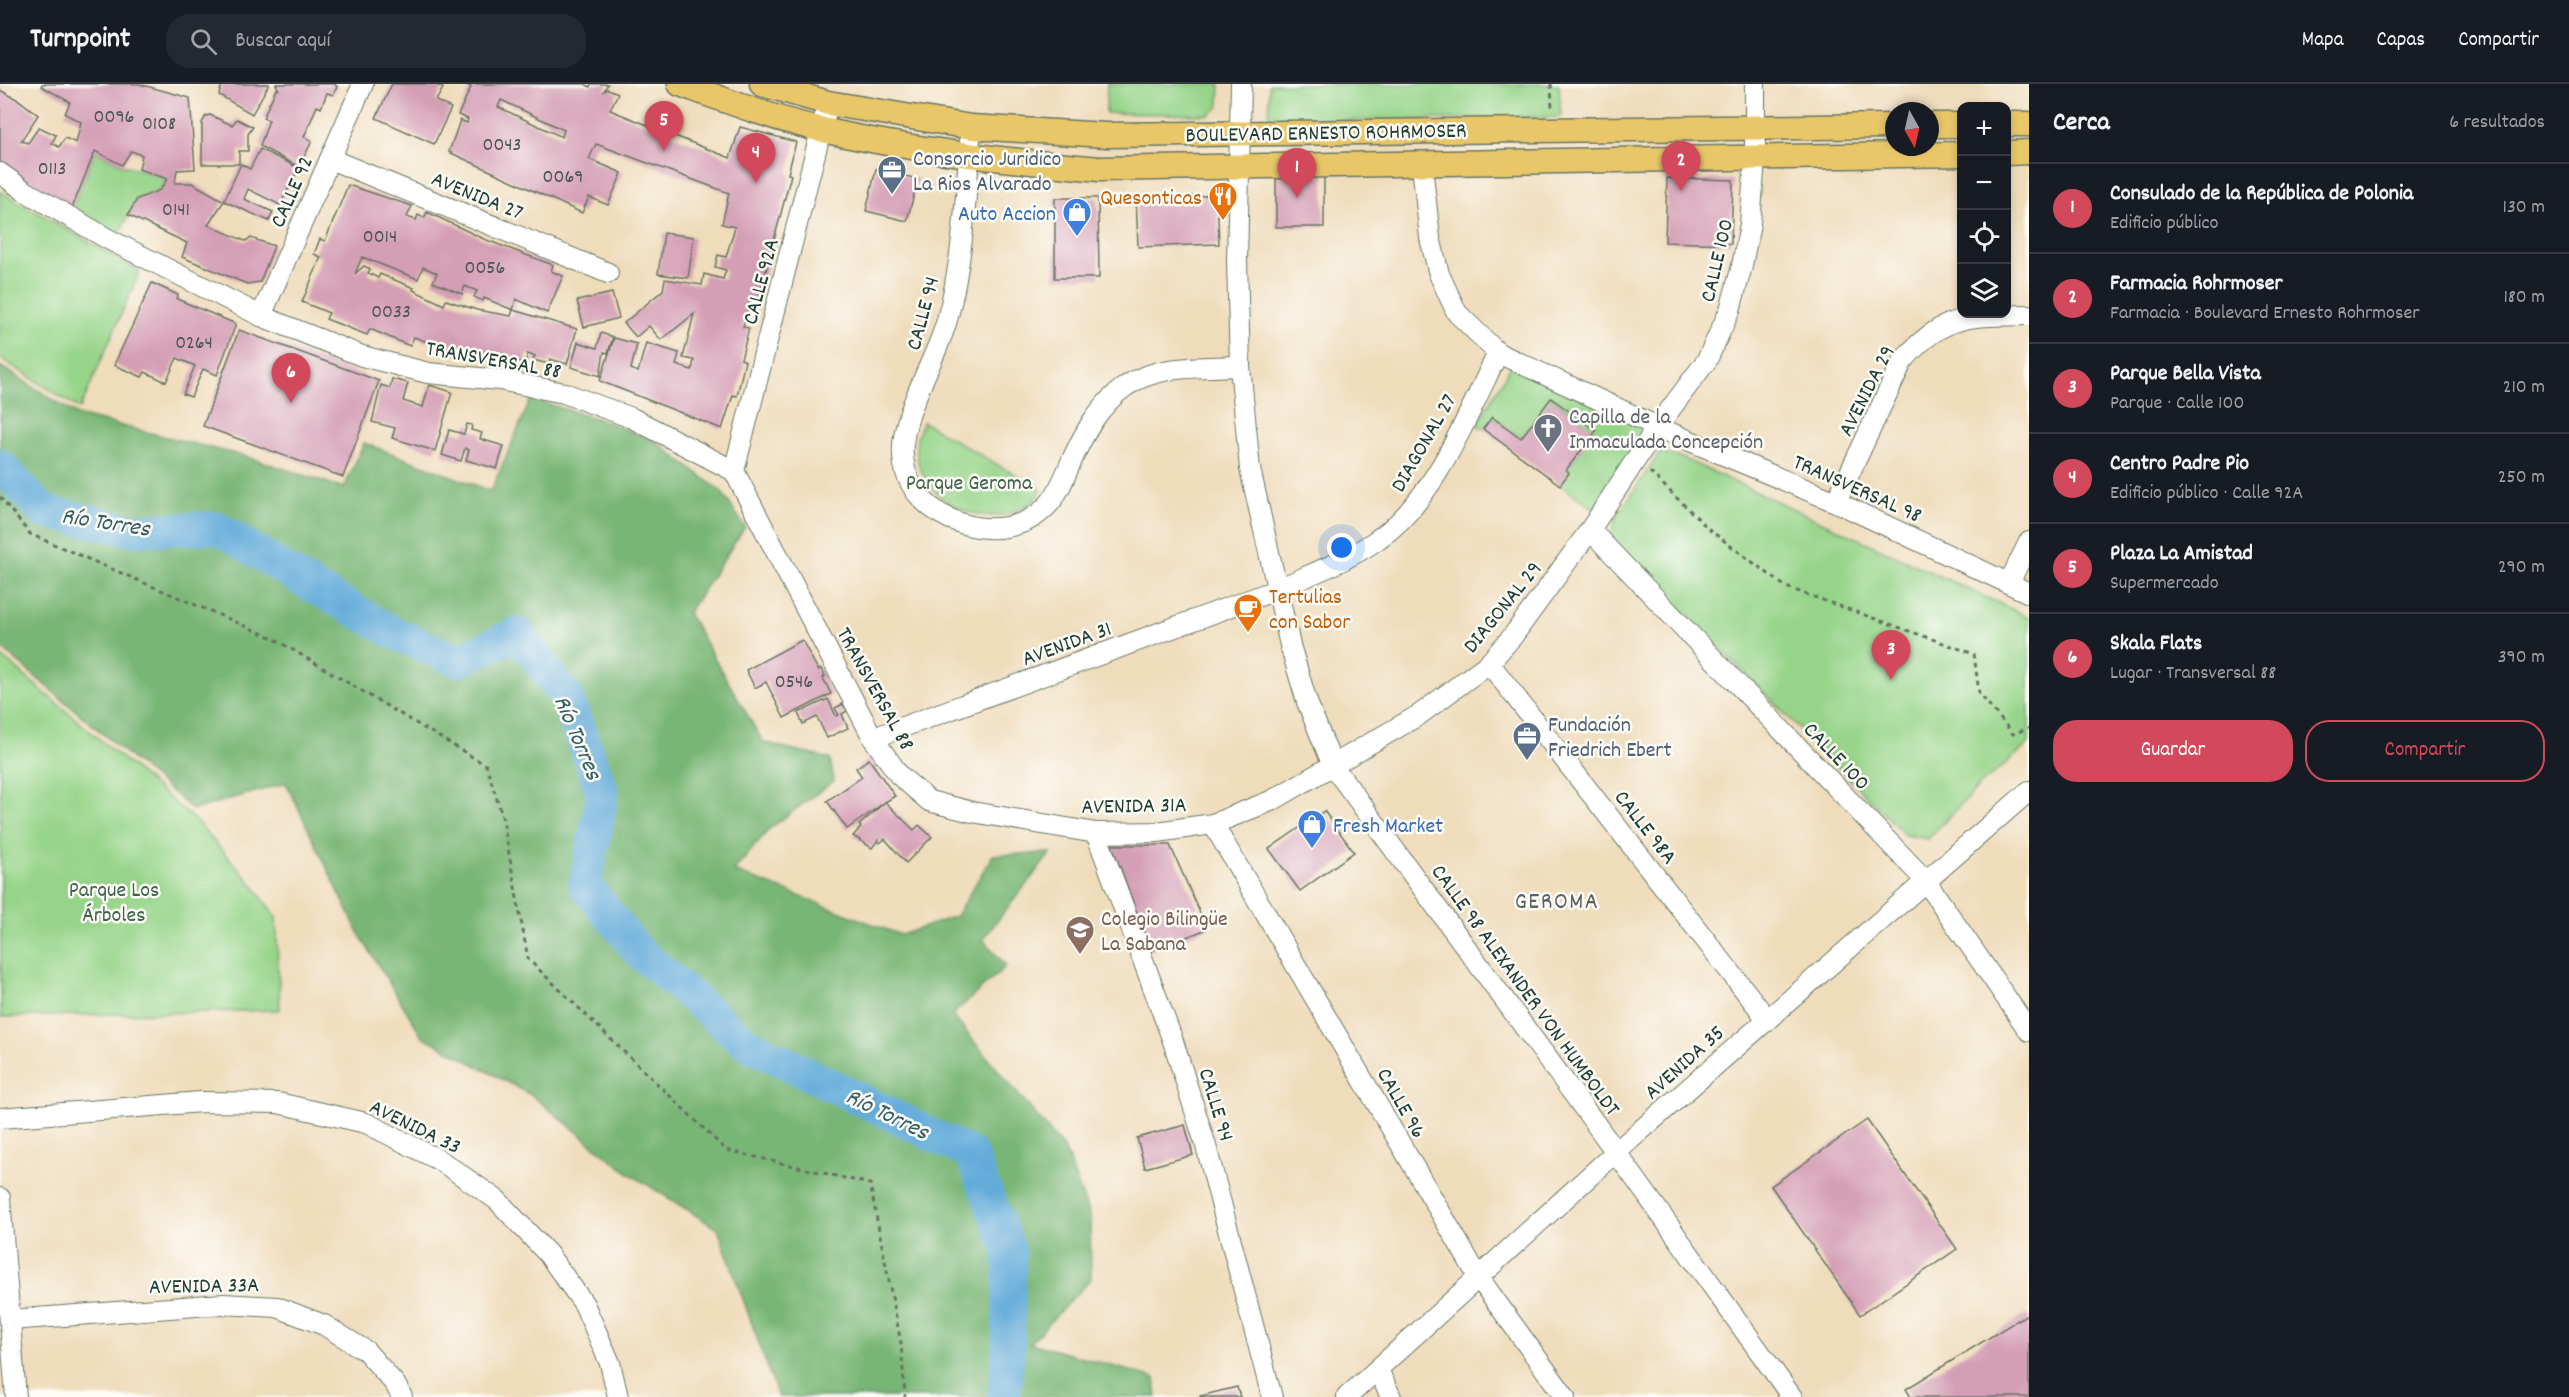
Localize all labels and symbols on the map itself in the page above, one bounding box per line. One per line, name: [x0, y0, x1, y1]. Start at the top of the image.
pin: 5: [644, 101, 684, 151]
north arrow: [1885, 102, 1939, 156]
house number: 0096: [94, 104, 134, 132]
house number: 0108: [142, 111, 176, 139]
street label: BOULEVARD ERNESTO ROHRMOSER: [1185, 117, 1467, 152]
house number: 0043: [483, 132, 521, 160]
pin: 4: [736, 134, 776, 183]
pin: 2: [1662, 141, 1700, 191]
place label: Consorcio Juridico La Rios Alvarado: [913, 145, 1061, 201]
pin: 1: [1278, 148, 1316, 198]
street label: CALLE 92: [264, 152, 323, 233]
office icon: Consorcio Juridico La Rios Alvarado: [876, 154, 908, 196]
house number: 0113: [38, 156, 66, 184]
house number: 0069: [543, 164, 583, 192]
street label: AVENIDA 27: [426, 165, 527, 230]
restaurant icon: Quesonticas: [1207, 180, 1239, 222]
place label: Quesonticas: [1100, 184, 1202, 215]
shop icon: Auto Accion: [1061, 196, 1093, 238]
house number: 0141: [162, 197, 190, 225]
place label: Auto Accion: [958, 200, 1056, 231]
street label: CALLE 100: [1694, 216, 1743, 306]
house number: 0014: [363, 224, 397, 252]
street label: CALLE 92A: [736, 236, 789, 328]
house number: 0056: [465, 255, 505, 283]
street label: CALLE 94: [900, 274, 949, 354]
house number: 0033: [371, 299, 411, 327]
house number: 0264: [175, 330, 213, 358]
street label: TRANSVERSAL 88: [423, 334, 563, 389]
street label: AVENIDA 29: [1832, 341, 1904, 442]
pin: 6: [272, 354, 310, 403]
street label: DIAGONAL 27: [1384, 389, 1466, 499]
place label: Capilla de la Inmaculada Concepción: [1569, 403, 1763, 459]
church icon: Capilla de la Inmaculada Concepción: [1532, 412, 1564, 454]
street label: TRANSVERSAL 98: [1787, 448, 1926, 532]
park label: Parque Geroma: [906, 469, 1033, 500]
water label: Río Torres: [59, 500, 153, 548]
your location: [1327, 533, 1356, 562]
street label: DIAGONAL 29: [1457, 555, 1551, 661]
place label: Tertulias con Sabor: [1269, 583, 1351, 639]
cafe icon: Tertulias con Sabor: [1232, 592, 1264, 634]
street label: AVENIDA 31: [1018, 615, 1116, 676]
street label: TRANSVERSAL 88: [827, 622, 921, 757]
pin: 3: [1872, 630, 1910, 680]
house number: 0546: [775, 669, 813, 697]
water label: Río Torres: [543, 691, 610, 787]
place label: Fundación Friedrich Ebert: [1548, 711, 1672, 767]
street label: CALLE 100: [1795, 716, 1876, 799]
office icon: Fundación Friedrich Ebert: [1511, 720, 1543, 762]
street label: CALLE 98A: [1605, 784, 1683, 872]
street label: AVENIDA 31A: [1081, 791, 1187, 824]
shop icon: Fresh Market: [1296, 808, 1328, 850]
place label: Fresh Market: [1333, 812, 1443, 843]
street label: CALLE 98 ALEXANDER VON HUMBOLDT: [1422, 859, 1626, 1124]
park label: Parque Los Árboles: [69, 876, 159, 932]
district label: GEROMA: [1515, 886, 1599, 920]
place label: Colegio Bilingüe La Sabana: [1101, 905, 1228, 961]
school or university icon: Colegio Bilingüe La Sabana: [1064, 914, 1096, 956]
street label: AVENIDA 35: [1638, 1019, 1732, 1108]
street label: CALLE 96: [1367, 1063, 1433, 1145]
street label: CALLE 94: [1189, 1065, 1240, 1145]
water label: Río Torres: [839, 1081, 935, 1151]
street label: AVENIDA 33: [364, 1093, 465, 1164]
street label: AVENIDA 33A: [149, 1271, 259, 1304]

